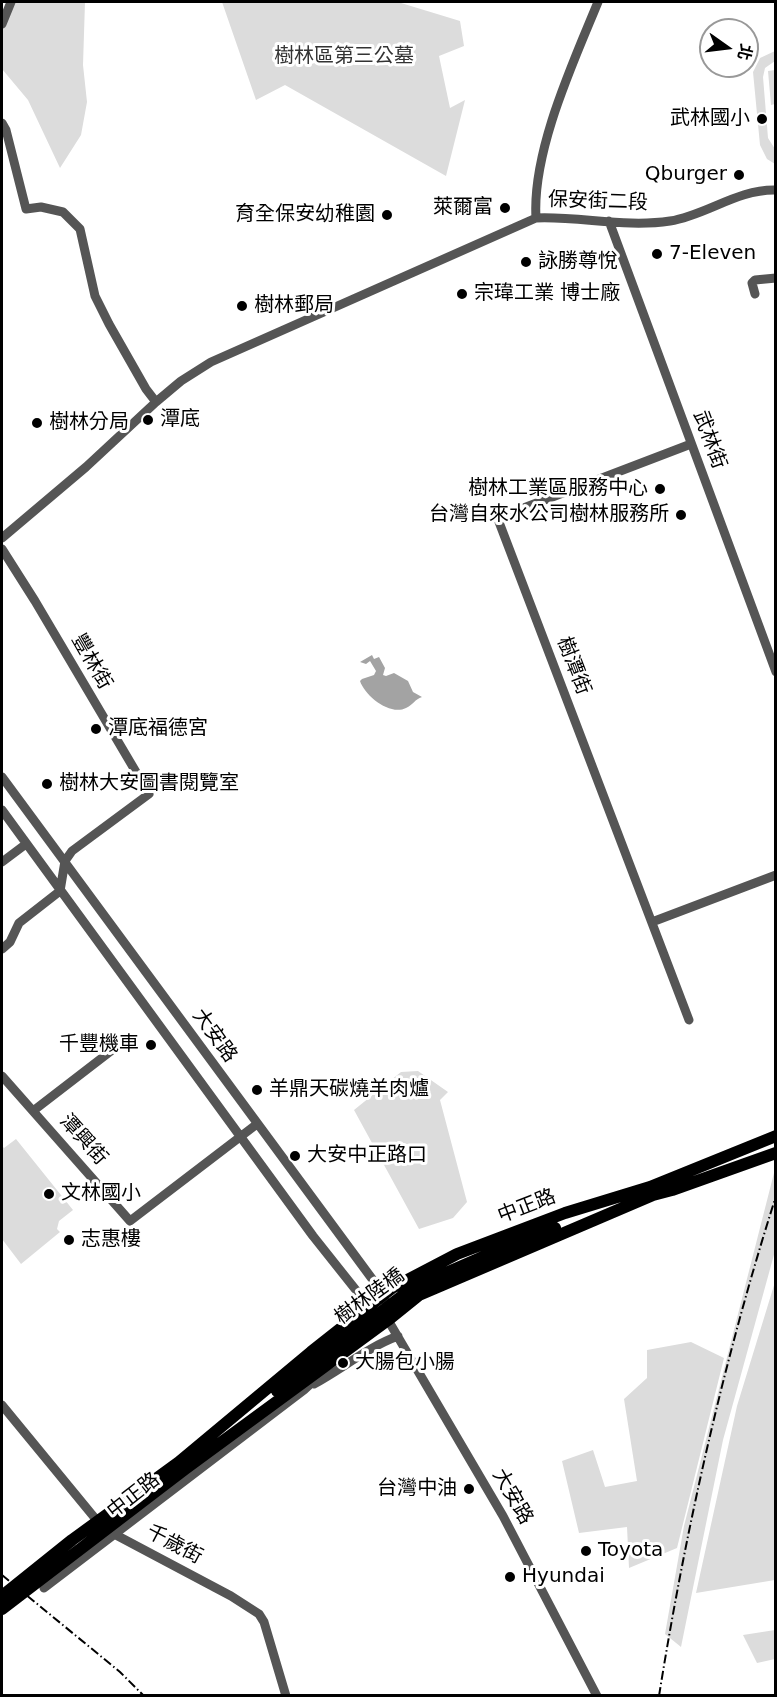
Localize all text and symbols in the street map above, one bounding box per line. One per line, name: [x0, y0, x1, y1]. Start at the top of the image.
north arrow: [699, 18, 759, 78]
text: 北: [734, 42, 756, 62]
park label: 樹林區第三公墓: [274, 45, 414, 69]
place label: 武林國小: [670, 107, 750, 131]
marker: 武林國小: [755, 112, 769, 126]
place label: Qburger: [645, 163, 727, 187]
marker: Qburger: [732, 168, 746, 182]
street label: 保安街二段: [548, 188, 648, 216]
place label: 萊爾富: [433, 196, 493, 220]
marker: 萊爾富: [498, 201, 512, 215]
place label: 育全保安幼稚園: [235, 203, 375, 227]
marker: 育全保安幼稚園: [380, 208, 394, 222]
place label: 7-Eleven: [669, 242, 756, 266]
marker: 7-Eleven: [650, 247, 664, 261]
place label: 詠勝尊悅: [538, 250, 618, 274]
marker: 詠勝尊悅: [519, 255, 533, 269]
place label: 宗瑋工業 博士廠: [474, 282, 620, 306]
marker: 宗瑋工業 博士廠: [455, 287, 469, 301]
place label: 樹林郵局: [254, 294, 334, 318]
marker: 樹林郵局: [235, 299, 249, 313]
place label: 潭底: [160, 408, 200, 432]
street label: 武林街: [687, 408, 731, 472]
place label: 樹林分局: [49, 411, 129, 435]
marker: 潭底: [141, 413, 155, 427]
marker: 樹林分局: [30, 416, 44, 430]
place label: 樹林工業區服務中心: [468, 477, 648, 501]
marker: 樹林工業區服務中心: [653, 482, 667, 496]
place label: 台灣自來水公司樹林服務所: [429, 503, 669, 527]
marker: 台灣自來水公司樹林服務所: [674, 508, 688, 522]
street label: 豐林街: [66, 630, 116, 694]
street label: 樹潭街: [551, 634, 595, 698]
place label: 潭底福德宮: [108, 717, 208, 741]
marker: 潭底福德宮: [89, 722, 103, 736]
place label: 樹林大安圖書閱覽室: [59, 772, 239, 796]
marker: 樹林大安圖書閱覽室: [40, 777, 54, 791]
street label: 大安路: [187, 1005, 241, 1067]
place label: 千豐機車: [59, 1033, 139, 1057]
marker: 千豐機車: [144, 1038, 158, 1052]
place label: 羊鼎天碳燒羊肉爐: [269, 1078, 429, 1102]
marker: 羊鼎天碳燒羊肉爐: [250, 1083, 264, 1097]
street label: 潭興街: [54, 1110, 112, 1170]
place label: 大安中正路口: [307, 1144, 427, 1168]
marker: 大安中正路口: [288, 1149, 302, 1163]
place label: 文林國小: [61, 1182, 141, 1206]
street label: 中正路: [495, 1185, 559, 1229]
marker: 文林國小: [42, 1187, 56, 1201]
place label: 志惠樓: [81, 1228, 141, 1252]
marker: 志惠樓: [62, 1233, 76, 1247]
street label: 樹林陸橋: [331, 1264, 409, 1330]
place label: 大腸包小腸: [355, 1351, 455, 1375]
marker: 大腸包小腸: [336, 1356, 350, 1370]
street label: 大安路: [487, 1465, 537, 1529]
street label: 中正路: [103, 1468, 165, 1524]
place label: 台灣中油: [377, 1477, 457, 1501]
marker: 台灣中油: [462, 1482, 476, 1496]
street label: 千歲街: [142, 1520, 206, 1570]
place label: Toyota: [598, 1539, 663, 1563]
marker: Toyota: [579, 1544, 593, 1558]
place label: Hyundai: [522, 1565, 605, 1589]
marker: Hyundai: [503, 1570, 517, 1584]

